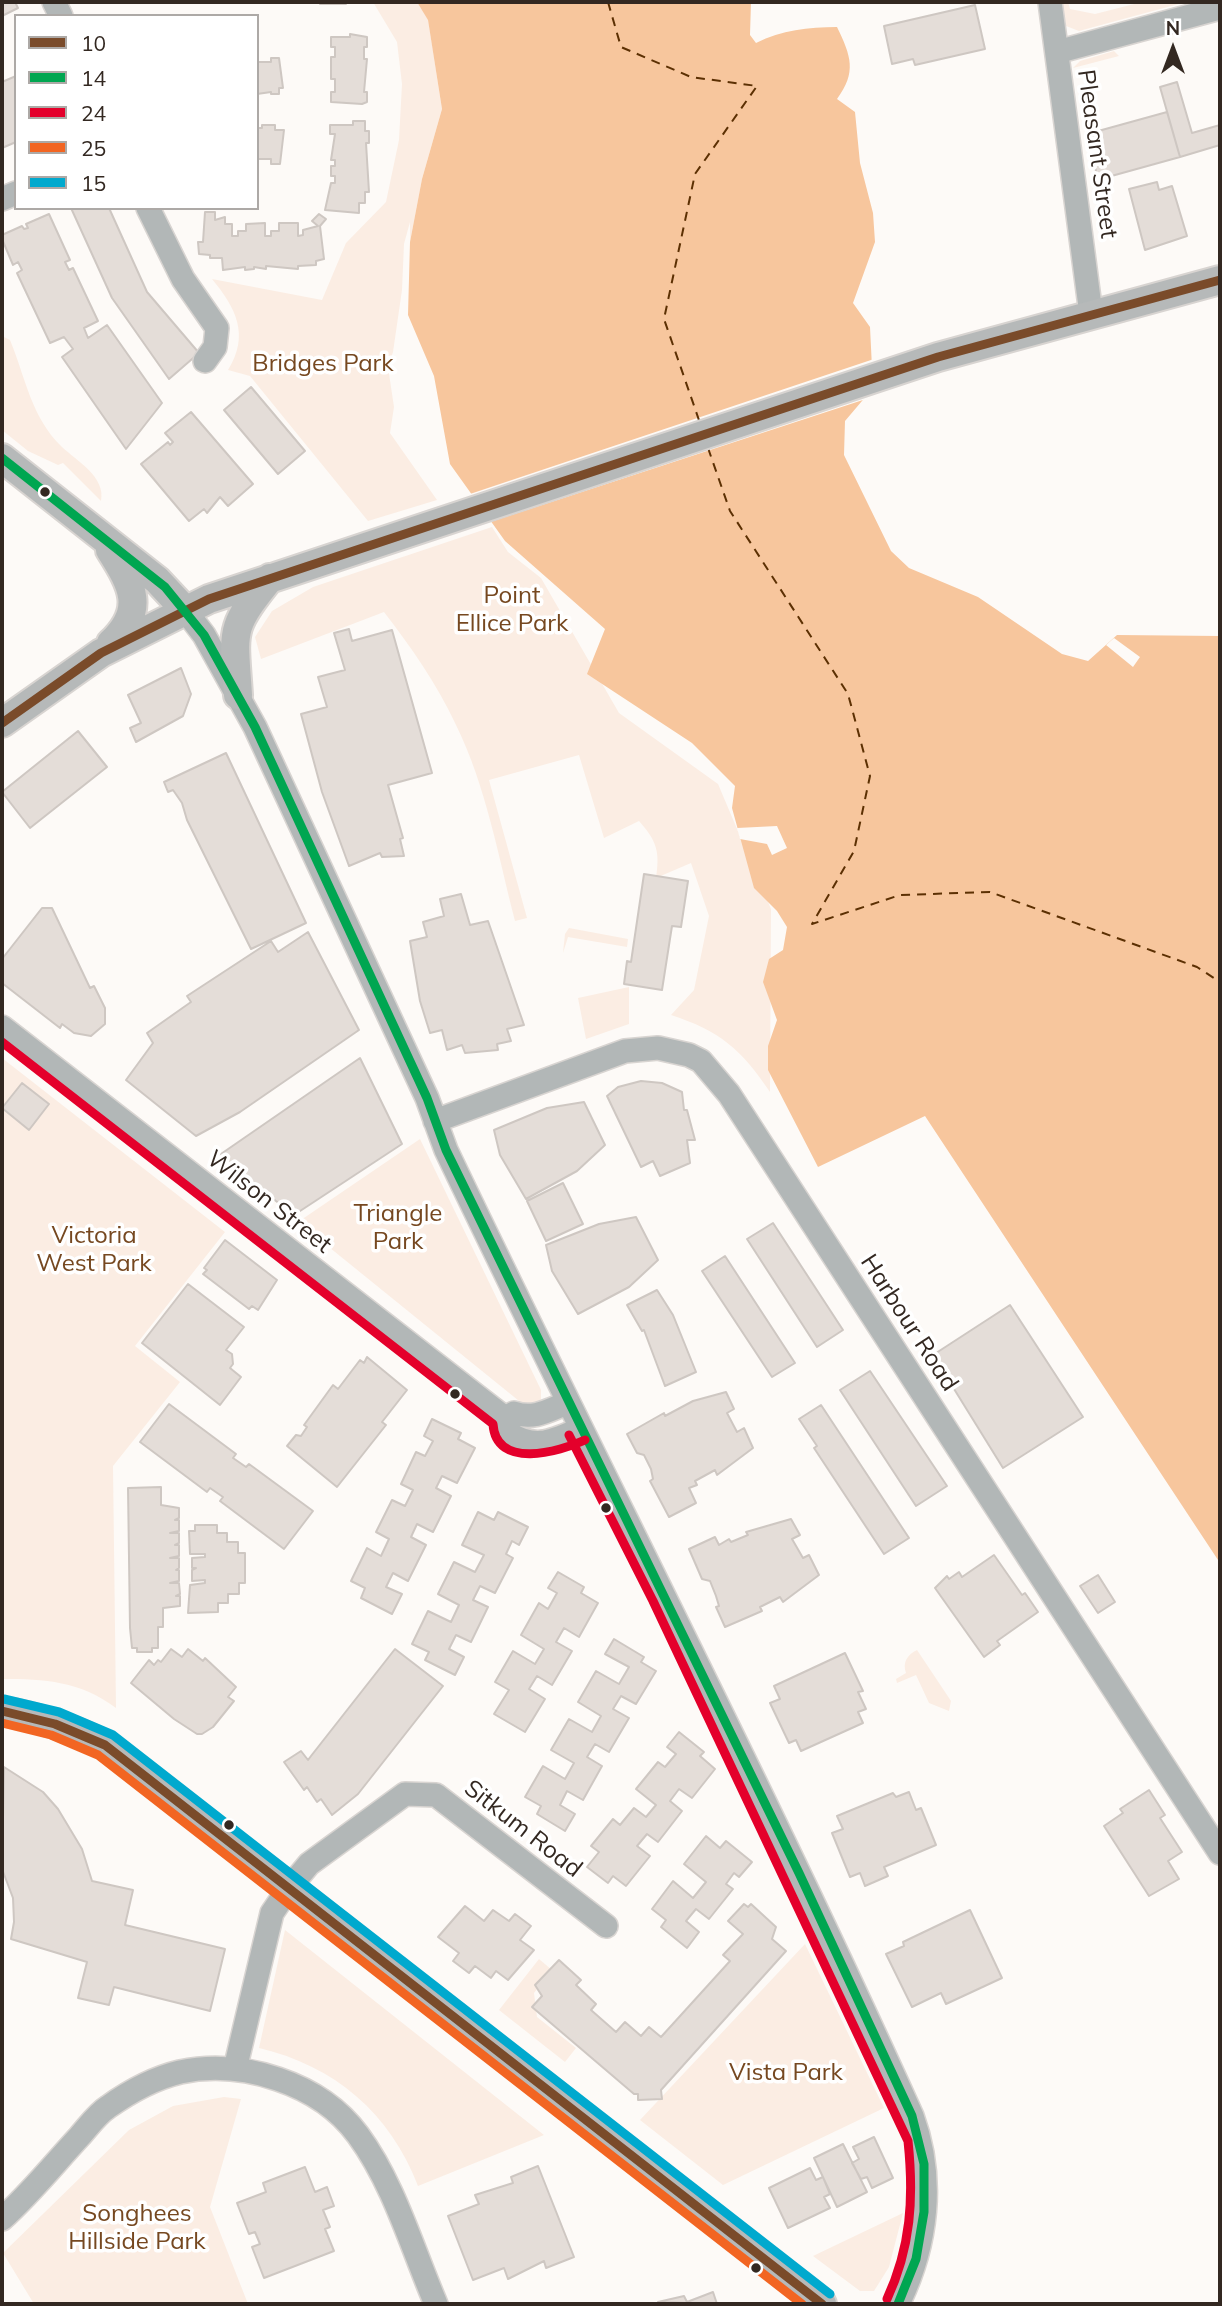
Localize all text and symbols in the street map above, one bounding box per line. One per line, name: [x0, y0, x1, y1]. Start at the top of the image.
legend: [14, 14, 259, 210]
north arrow: [1138, 14, 1208, 84]
text: N: [1166, 16, 1180, 40]
text: 10: [81, 30, 106, 56]
text: 14: [81, 65, 106, 91]
street label: Pleasant Street: [1071, 68, 1123, 240]
text: 24: [81, 100, 106, 126]
text: 25: [81, 135, 106, 161]
text: 15: [81, 170, 106, 196]
park label: Bridges Park: [252, 350, 394, 378]
unlabelled marker: [38, 485, 52, 499]
park label: Point Ellice Park: [456, 582, 568, 638]
street label: Wilson Street: [201, 1144, 337, 1260]
park label: Triangle Park: [354, 1200, 442, 1256]
park label: Victoria West Park: [36, 1222, 152, 1278]
street label: Harbour Road: [854, 1249, 964, 1397]
unlabelled marker: [448, 1387, 462, 1401]
unlabelled marker: [599, 1501, 613, 1515]
street label: Sitkum Road: [458, 1774, 588, 1884]
unlabelled marker: [222, 1818, 236, 1832]
park label: Vista Park: [729, 2059, 843, 2087]
park label: Songhees Hillside Park: [68, 2200, 206, 2256]
unlabelled marker: [749, 2261, 763, 2275]

